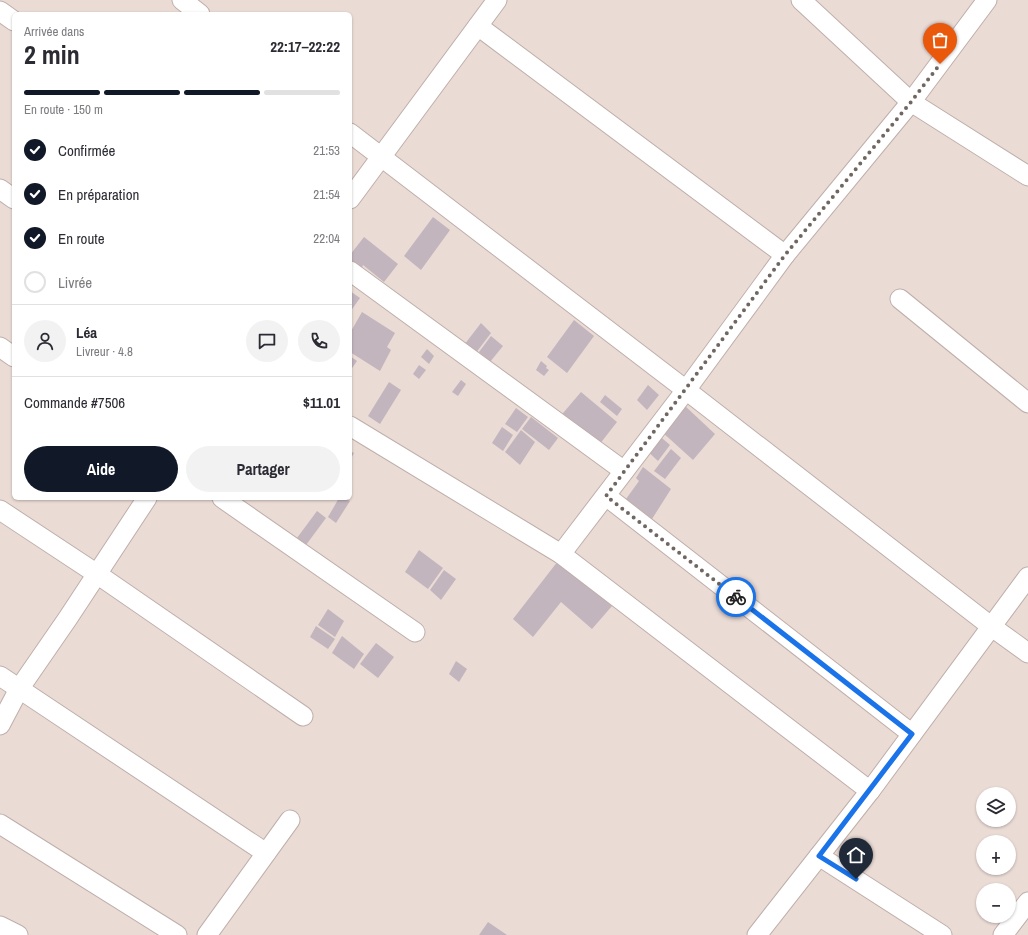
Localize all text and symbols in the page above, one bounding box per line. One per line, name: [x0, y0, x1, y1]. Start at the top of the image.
text: Arrivée dans: [24, 23, 84, 40]
pin: [923, 23, 957, 64]
icon: bag: [929, 29, 951, 51]
text: 22:17–22:22: [270, 36, 340, 57]
text: 2 min: [24, 37, 80, 72]
text: En route · 150 m: [24, 101, 103, 118]
icon: check: [24, 139, 46, 161]
text: Confirmée: [58, 140, 115, 161]
text: 21:53: [313, 142, 340, 159]
icon: check: [24, 183, 46, 205]
text: En préparation: [58, 184, 139, 205]
text: 21:54: [313, 186, 340, 203]
icon: check: [24, 227, 46, 249]
text: En route: [58, 228, 105, 249]
text: 22:04: [313, 230, 340, 247]
text: Livrée: [58, 272, 92, 293]
button: person: [24, 320, 66, 362]
button: chat: [246, 320, 288, 362]
button: phone: [298, 320, 340, 362]
text: Léa: [76, 322, 97, 343]
text: Livreur · 4.8: [76, 343, 133, 360]
text: Commande #7506: [24, 392, 125, 413]
text: $11.01: [303, 392, 340, 413]
button: Aide: [24, 446, 178, 492]
button: Partager: [186, 446, 340, 492]
courier: [716, 577, 756, 617]
icon: bike: [725, 586, 747, 608]
map controls: [976, 787, 1016, 923]
button: layers: [976, 787, 1016, 827]
button: +: [976, 835, 1016, 875]
pin: [839, 838, 873, 879]
icon: home: [845, 844, 867, 866]
button: −: [976, 883, 1016, 923]

